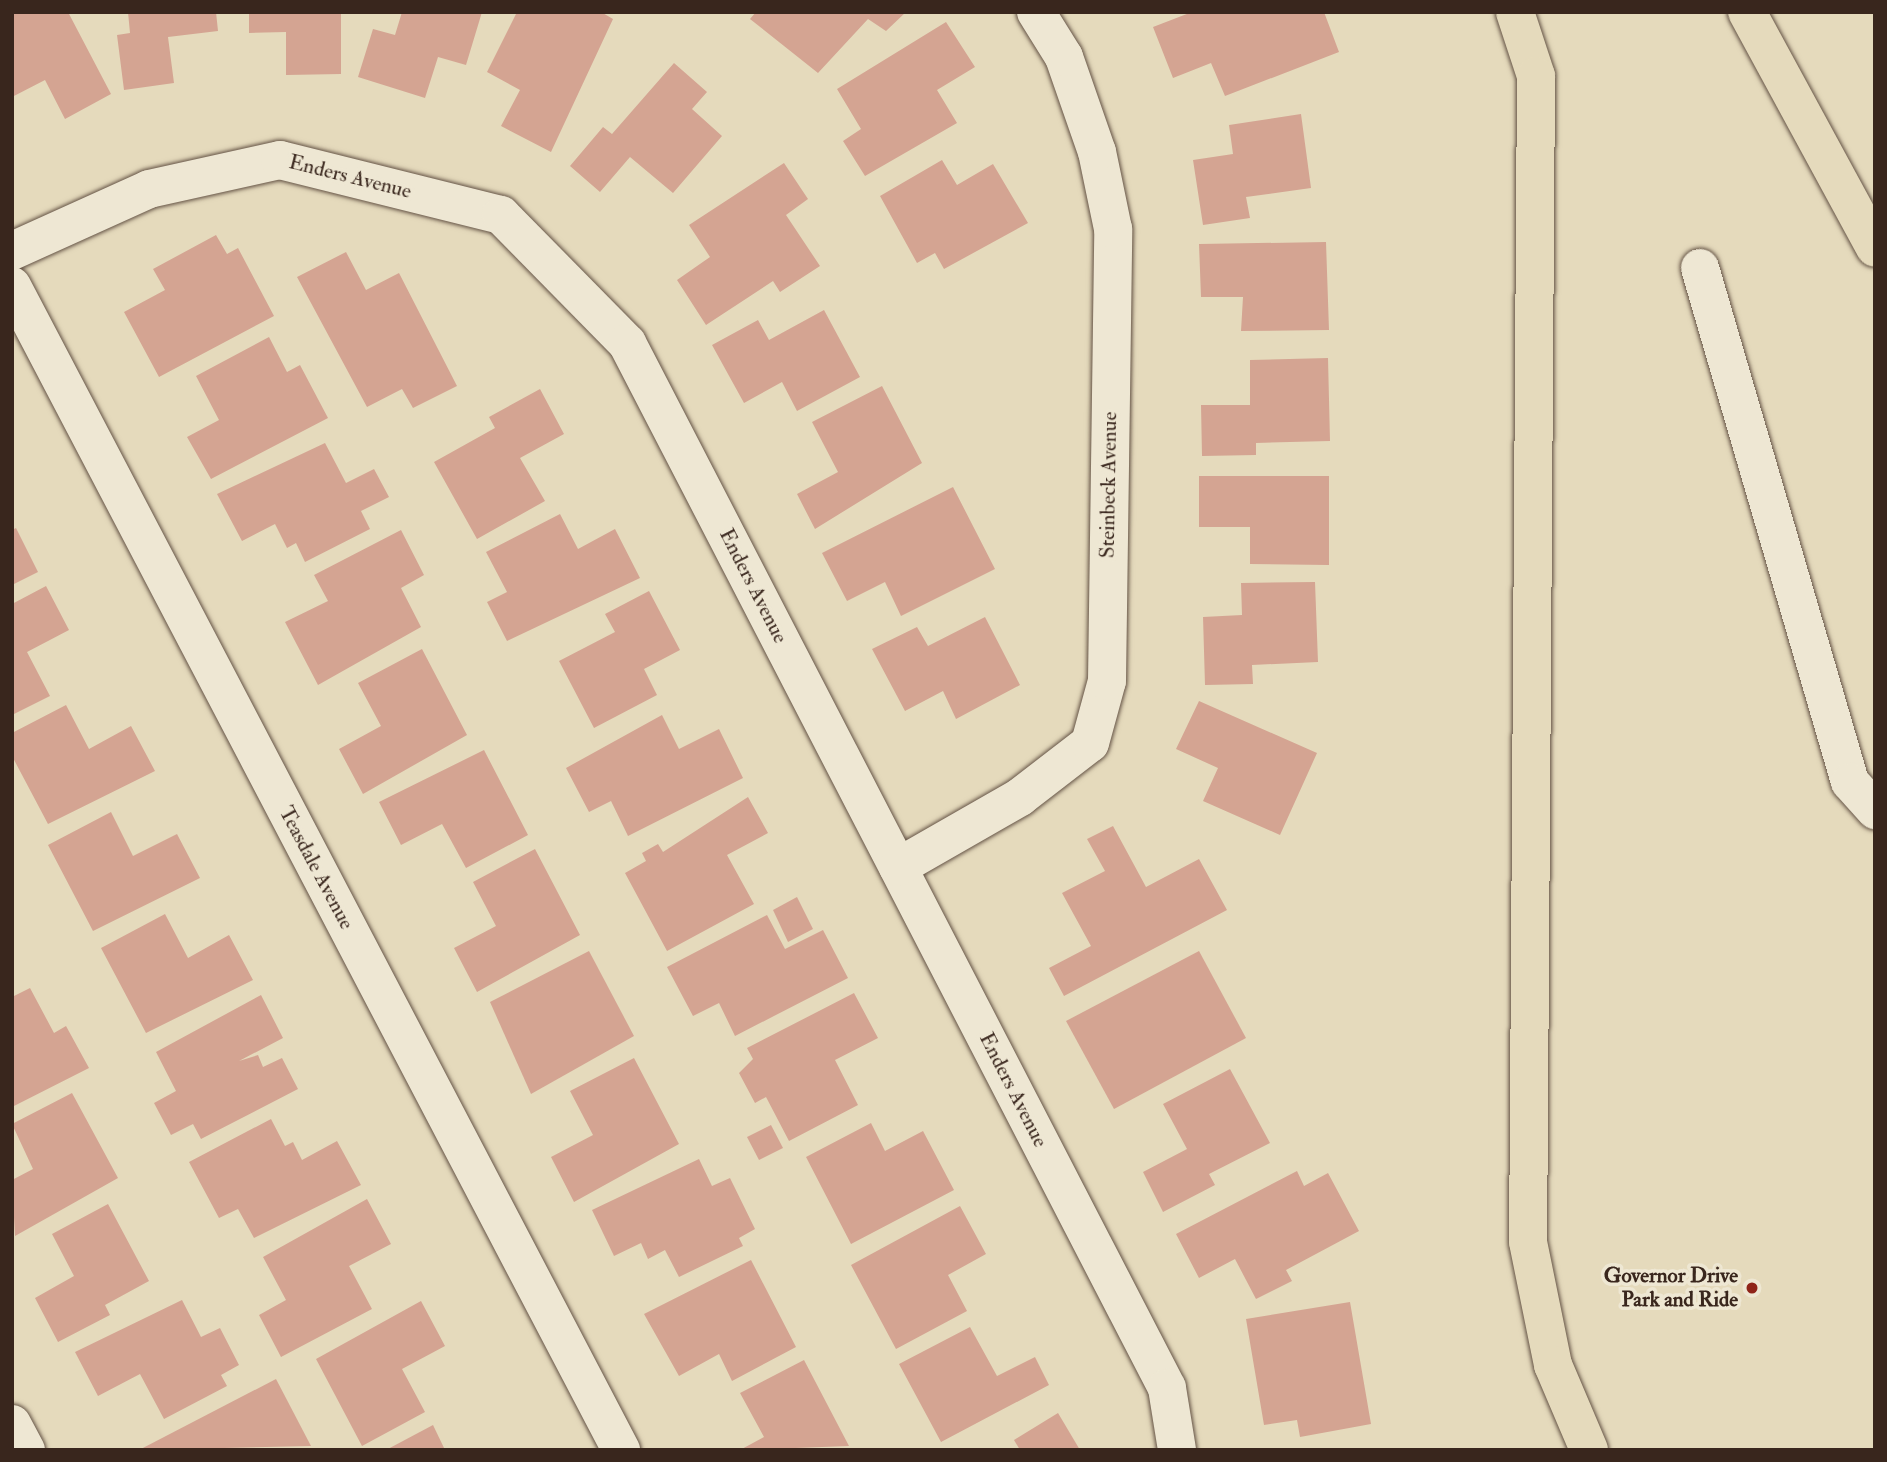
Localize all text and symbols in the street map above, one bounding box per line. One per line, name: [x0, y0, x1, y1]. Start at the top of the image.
street label: Enders Avenue: [286, 150, 414, 204]
street label: Steinbeck Avenue: [1095, 412, 1123, 558]
street label: Enders Avenue: [713, 524, 793, 648]
street label: Teasdale Avenue: [273, 802, 359, 934]
street label: Enders Avenue: [973, 1028, 1053, 1152]
place label: Governor Drive Park and Ride: [1604, 1263, 1738, 1313]
marker: Governor Drive Park and Ride: [1744, 1280, 1760, 1296]

